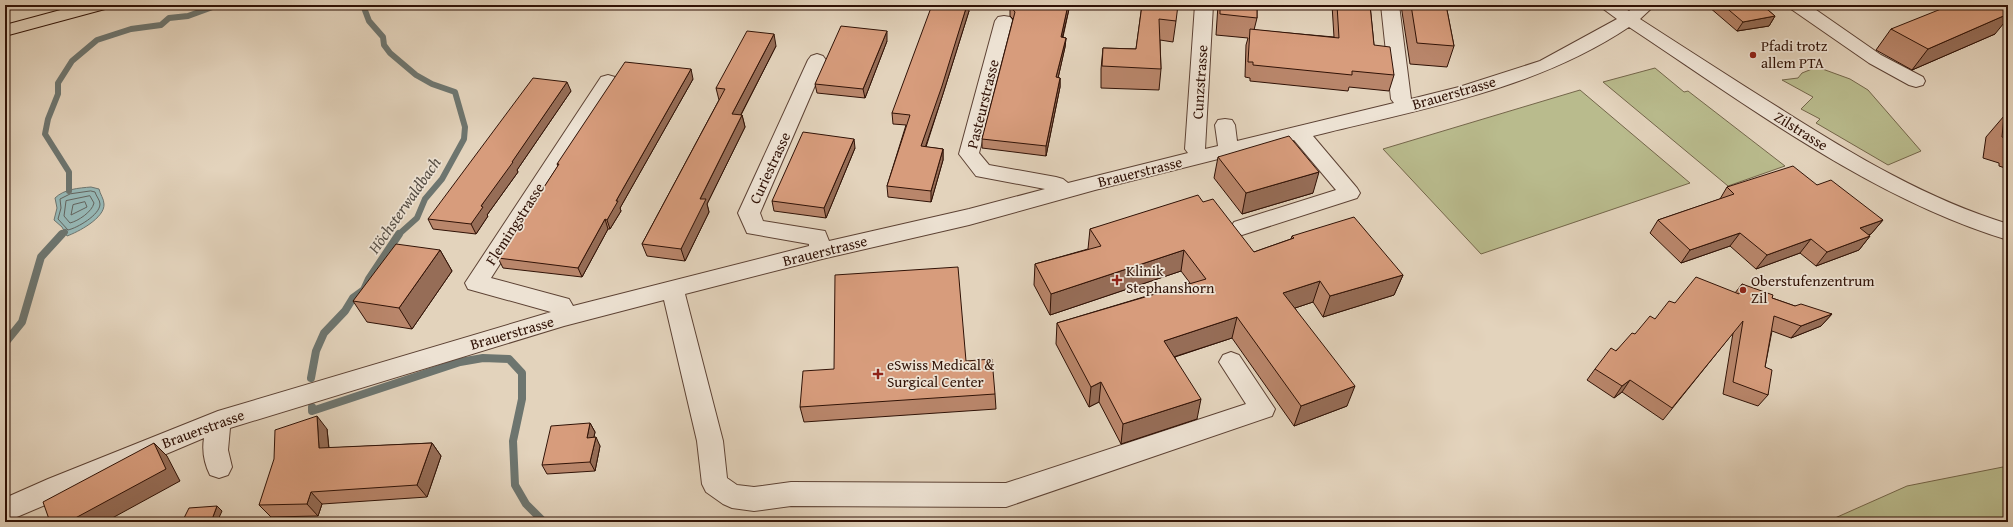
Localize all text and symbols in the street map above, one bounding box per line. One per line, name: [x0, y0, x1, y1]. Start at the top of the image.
place label: Pfadi trotz allem PTA: [1761, 35, 1828, 73]
street label: Cunzstrasse: [1186, 44, 1213, 120]
marker: Pfadi trotz allem PTA: [1748, 50, 1758, 60]
street label: Pasteurstrasse: [961, 57, 1004, 151]
street label: Brauerstrasse: [1409, 71, 1498, 115]
street label: Zilstrasse: [1770, 106, 1832, 155]
street label: Curiestrasse: [744, 128, 795, 207]
street label: Brauerstrasse: [1095, 151, 1184, 192]
water label: Höchsterwaldbach: [361, 152, 446, 259]
street label: Flemingstrasse: [480, 178, 549, 269]
street label: Brauerstrasse: [780, 230, 869, 271]
place label: Klinik Stephanshorn: [1126, 260, 1215, 298]
place label: Oberstufenzentrum Zil: [1751, 270, 1875, 308]
marker: Klinik Stephanshorn: [1111, 274, 1123, 286]
marker: Oberstufenzentrum Zil: [1738, 285, 1748, 295]
street label: Brauerstrasse: [467, 311, 556, 355]
place label: eSwiss Medical & Surgical Center: [887, 354, 995, 392]
marker: eSwiss Medical & Surgical Center: [872, 368, 884, 380]
street label: Brauerstrasse: [159, 404, 247, 453]

